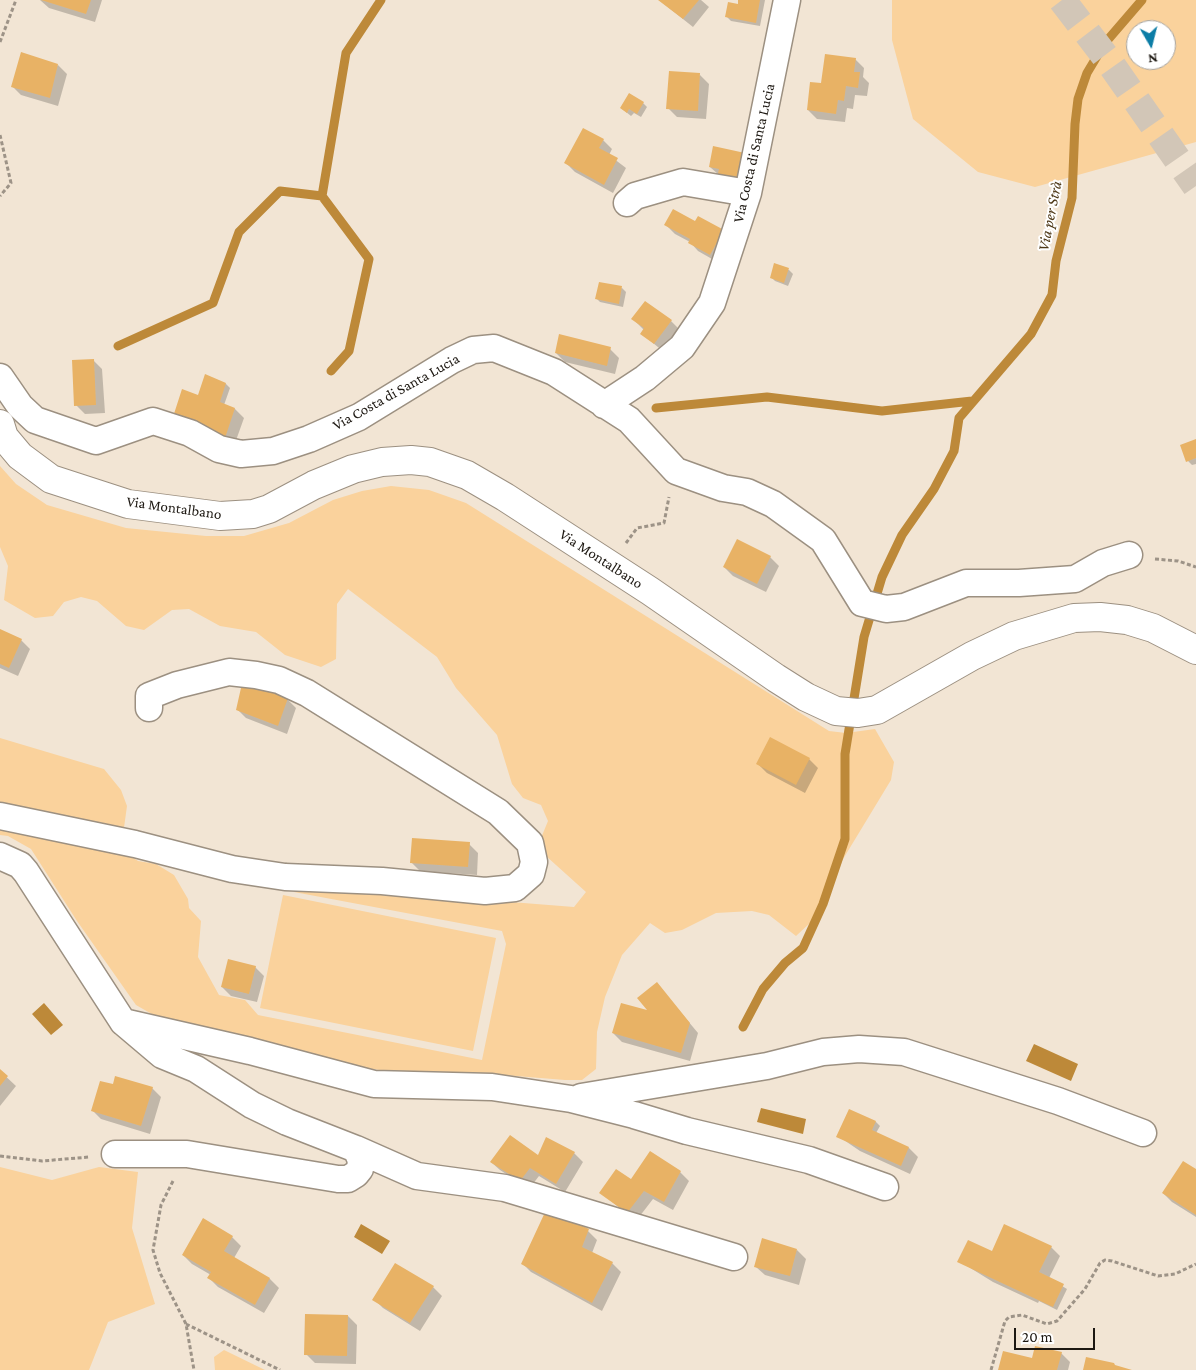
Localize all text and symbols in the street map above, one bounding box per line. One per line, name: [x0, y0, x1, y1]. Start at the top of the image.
north arrow: [1126, 20, 1176, 70]
text: N: [1147, 50, 1159, 67]
street label: Via Costa di Santa Lucia: [729, 82, 779, 224]
water label: Via per Strà: [1034, 179, 1066, 253]
street label: Via Costa di Santa Lucia: [329, 350, 463, 434]
street label: Via Montalbano: [125, 492, 223, 524]
street label: Via Montalbano: [556, 525, 646, 593]
scale bar: [1016, 1318, 1097, 1350]
text: 20 m: [1022, 1329, 1053, 1345]

